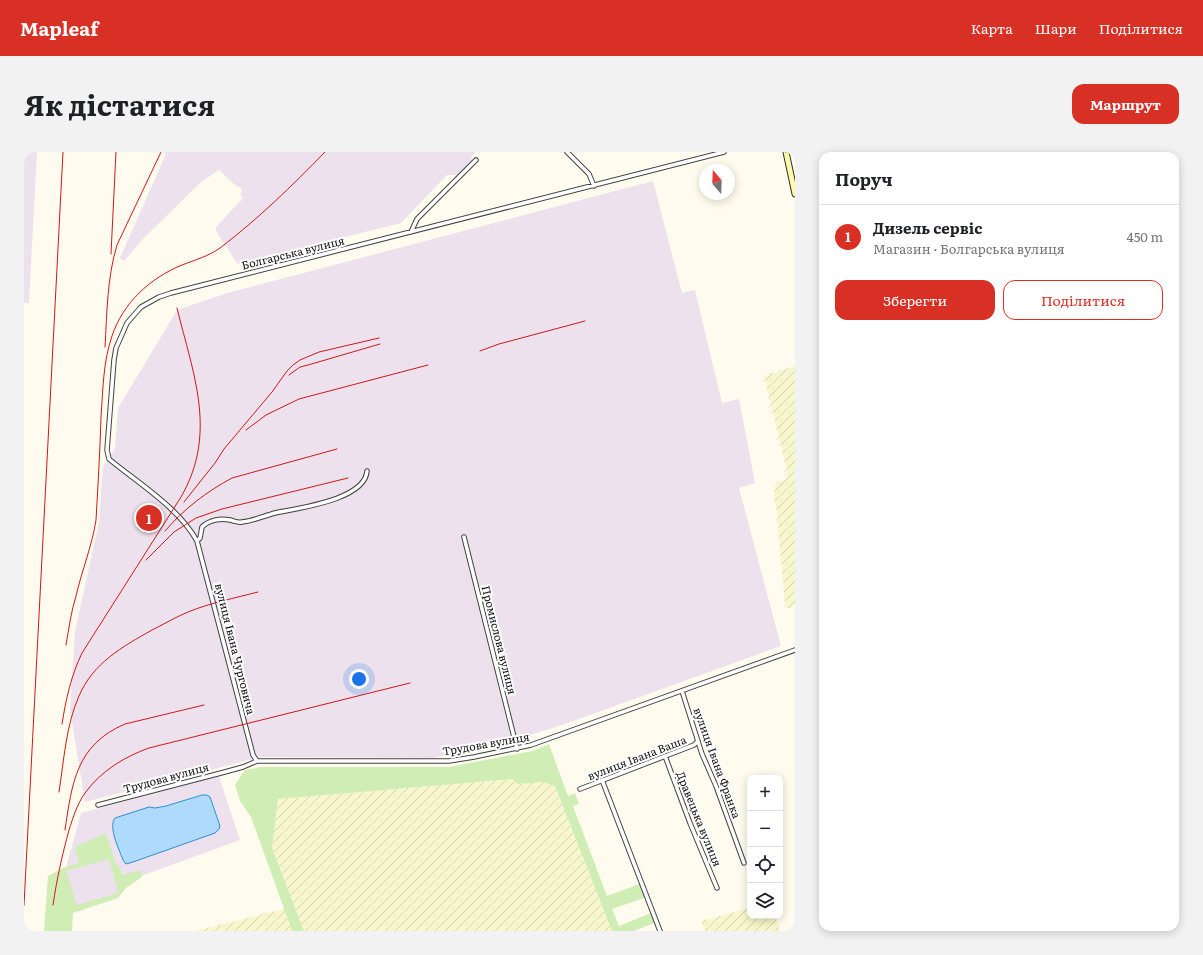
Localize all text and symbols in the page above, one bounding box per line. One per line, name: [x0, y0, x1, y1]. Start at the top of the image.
text: Mapleaf: [20, 14, 98, 42]
text: Карта: [971, 18, 1013, 38]
text: Шари: [1035, 18, 1077, 38]
text: Поділитися: [1099, 18, 1183, 38]
text: Як дістатися: [24, 83, 215, 125]
button: Маршрут: [1072, 84, 1179, 124]
north arrow: [699, 164, 735, 200]
text: Поруч: [835, 166, 892, 191]
text: Дизель сервіс: [873, 216, 982, 239]
text: 1: [845, 227, 851, 246]
text: 450 m: [1127, 227, 1163, 246]
street label: Болгарська вулиця: [240, 231, 346, 273]
text: Магазин · Болгарська вулиця: [873, 239, 1065, 258]
button: Зберегти: [835, 280, 995, 320]
button: Поділитися: [1003, 280, 1163, 320]
pin: 1: [136, 503, 162, 533]
street label: вулиця Івана Чурговича: [212, 581, 260, 716]
street label: Промислова вулиця: [479, 584, 521, 696]
your location: [349, 669, 369, 689]
street label: вулиця Івана Франка: [690, 705, 745, 820]
street label: Трудова вулиця: [441, 727, 531, 759]
street label: вулиця Івана Ваша: [585, 731, 688, 783]
street label: Трудова вулиця: [121, 758, 211, 796]
street label: Дравецька вулиця: [674, 769, 726, 869]
map controls: [747, 775, 783, 919]
button: +: [747, 775, 783, 811]
button: −: [747, 811, 783, 847]
button: locate: [747, 847, 783, 883]
button: layers: [747, 883, 783, 919]

